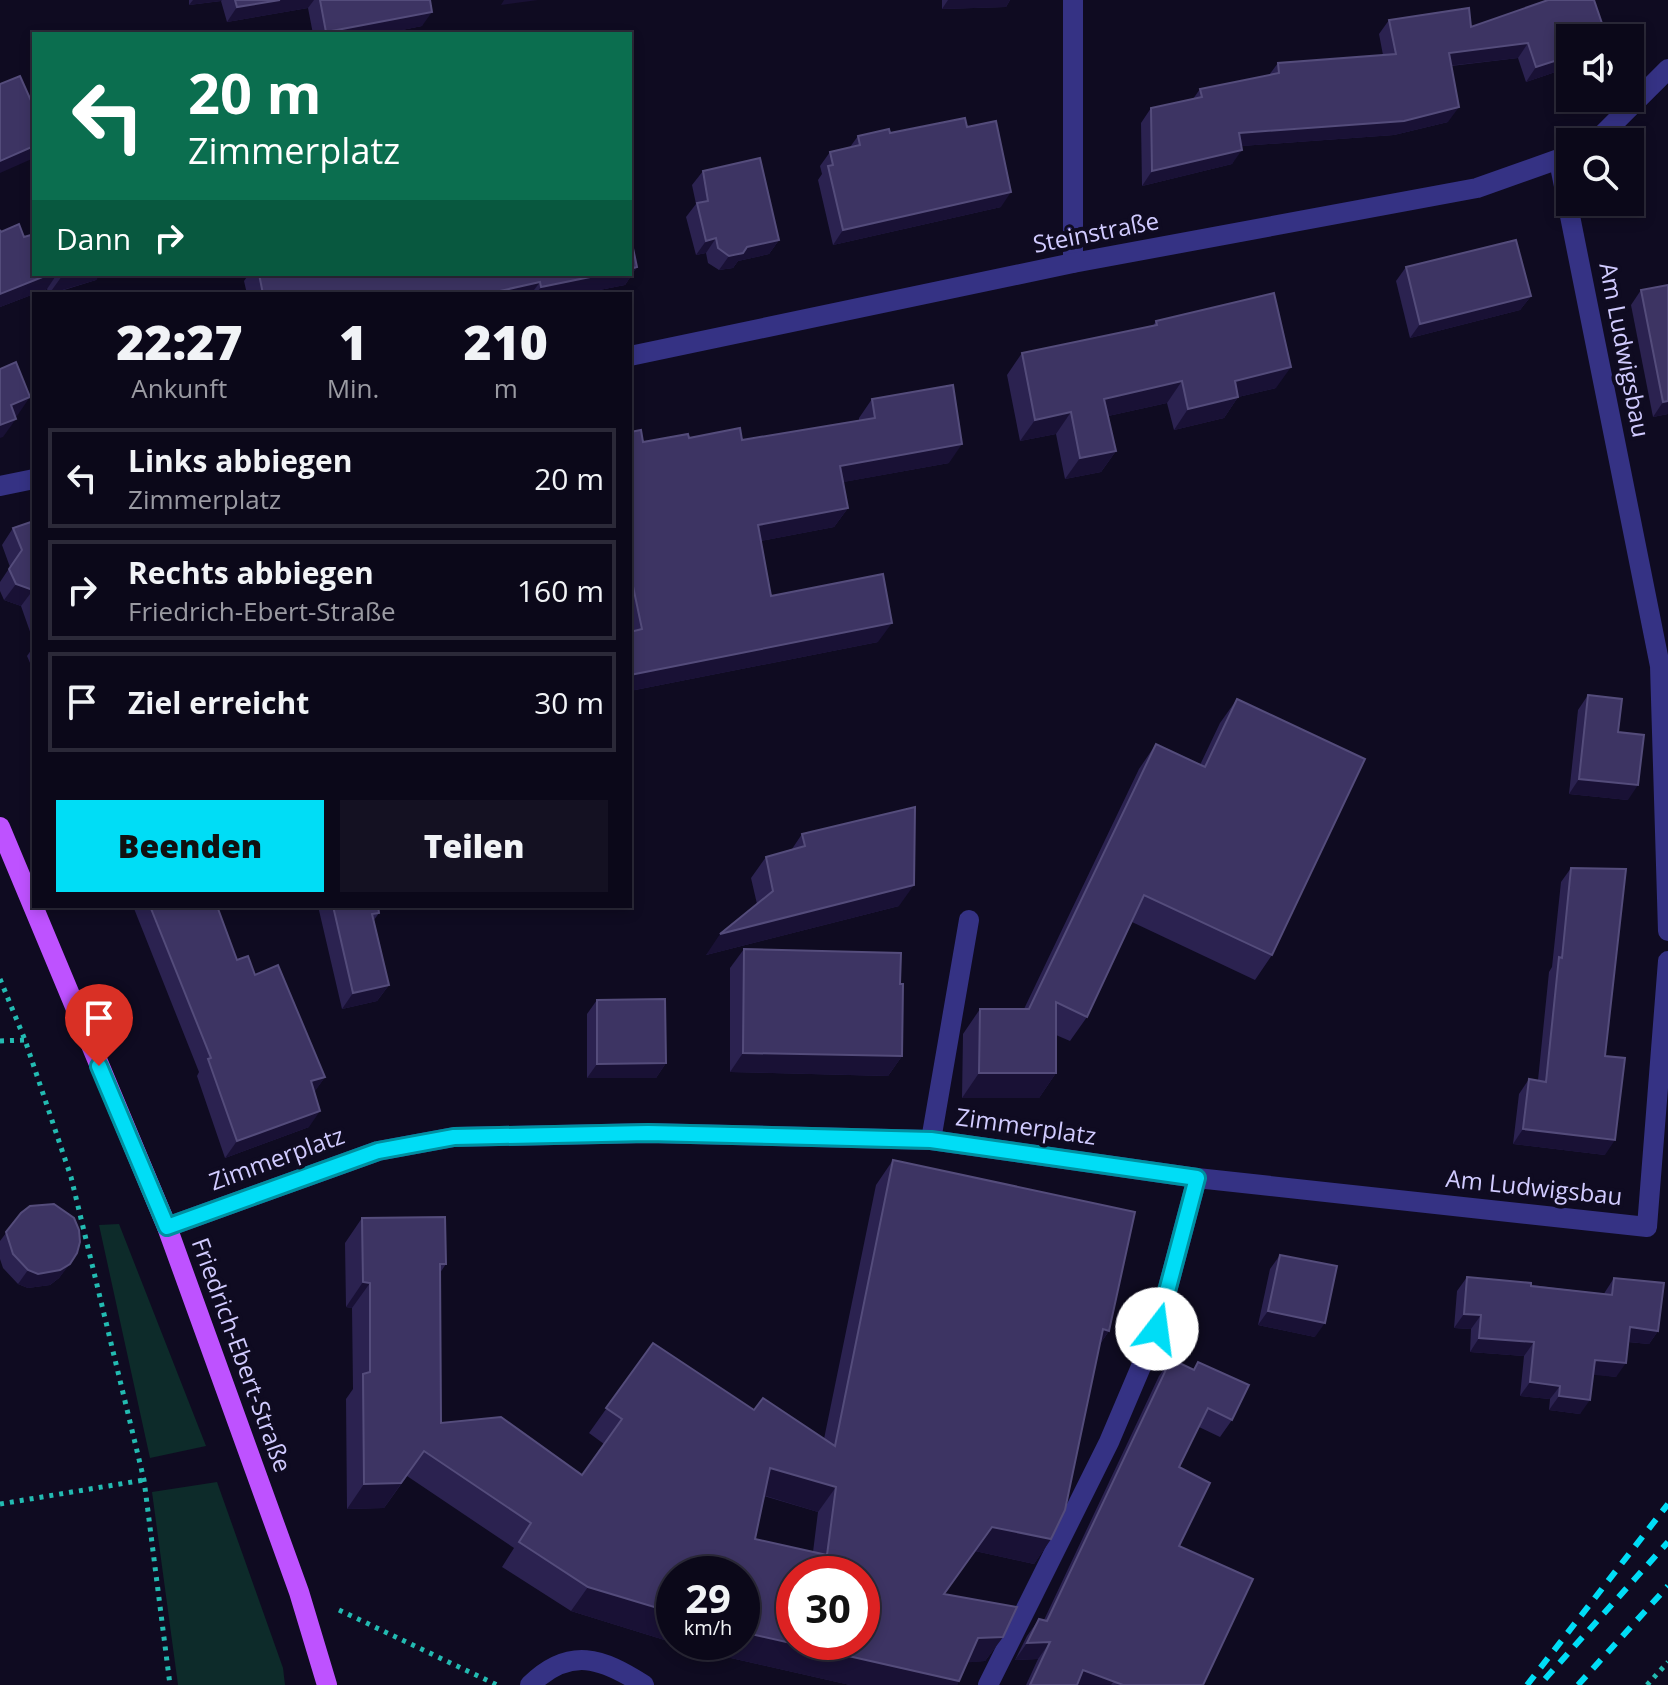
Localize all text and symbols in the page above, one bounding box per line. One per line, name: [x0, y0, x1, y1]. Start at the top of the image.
map controls: [1556, 24, 1644, 216]
button: sound: [1556, 24, 1644, 112]
text: 20 m: [188, 54, 322, 130]
icon: left: [56, 64, 160, 168]
text: Zimmerplatz: [188, 126, 400, 175]
button: search: [1556, 128, 1644, 216]
street label: Steinstraße: [1030, 203, 1161, 260]
icon: right: [147, 216, 191, 260]
text: Dann: [56, 218, 131, 259]
street label: Am Ludwigsbau: [1592, 259, 1659, 440]
text: 22:27: [116, 309, 243, 374]
text: 1: [339, 309, 367, 374]
text: 210: [463, 309, 548, 374]
text: Ankunft: [131, 370, 227, 406]
text: Min.: [327, 370, 379, 406]
text: m: [494, 370, 518, 406]
text: Links abbiegen: [128, 440, 353, 481]
icon: left: [60, 456, 104, 500]
text: 20 m: [534, 458, 604, 499]
text: Zimmerplatz: [128, 481, 281, 517]
text: Rechts abbiegen: [128, 552, 374, 593]
icon: right: [60, 568, 104, 612]
text: 160 m: [517, 570, 604, 611]
text: Friedrich-Ebert-Straße: [128, 593, 396, 629]
icon: arrive: [60, 680, 104, 724]
text: Ziel erreicht: [128, 682, 309, 723]
text: 30 m: [534, 682, 604, 723]
button: Beenden: [56, 800, 324, 892]
button: Teilen: [340, 800, 608, 892]
pin: [65, 984, 133, 1066]
icon: arrive: [77, 996, 121, 1040]
street label: Zimmerplatz: [954, 1099, 1099, 1152]
street label: Zimmerplatz: [204, 1118, 349, 1197]
street label: Am Ludwigsbau: [1444, 1161, 1624, 1212]
street label: Friedrich-Ebert-Straße: [185, 1233, 300, 1476]
position arrow: [1115, 1287, 1199, 1371]
speed limit sign: 30: [776, 1556, 880, 1660]
text: 29: [685, 1570, 731, 1625]
text: km/h: [684, 1614, 732, 1641]

